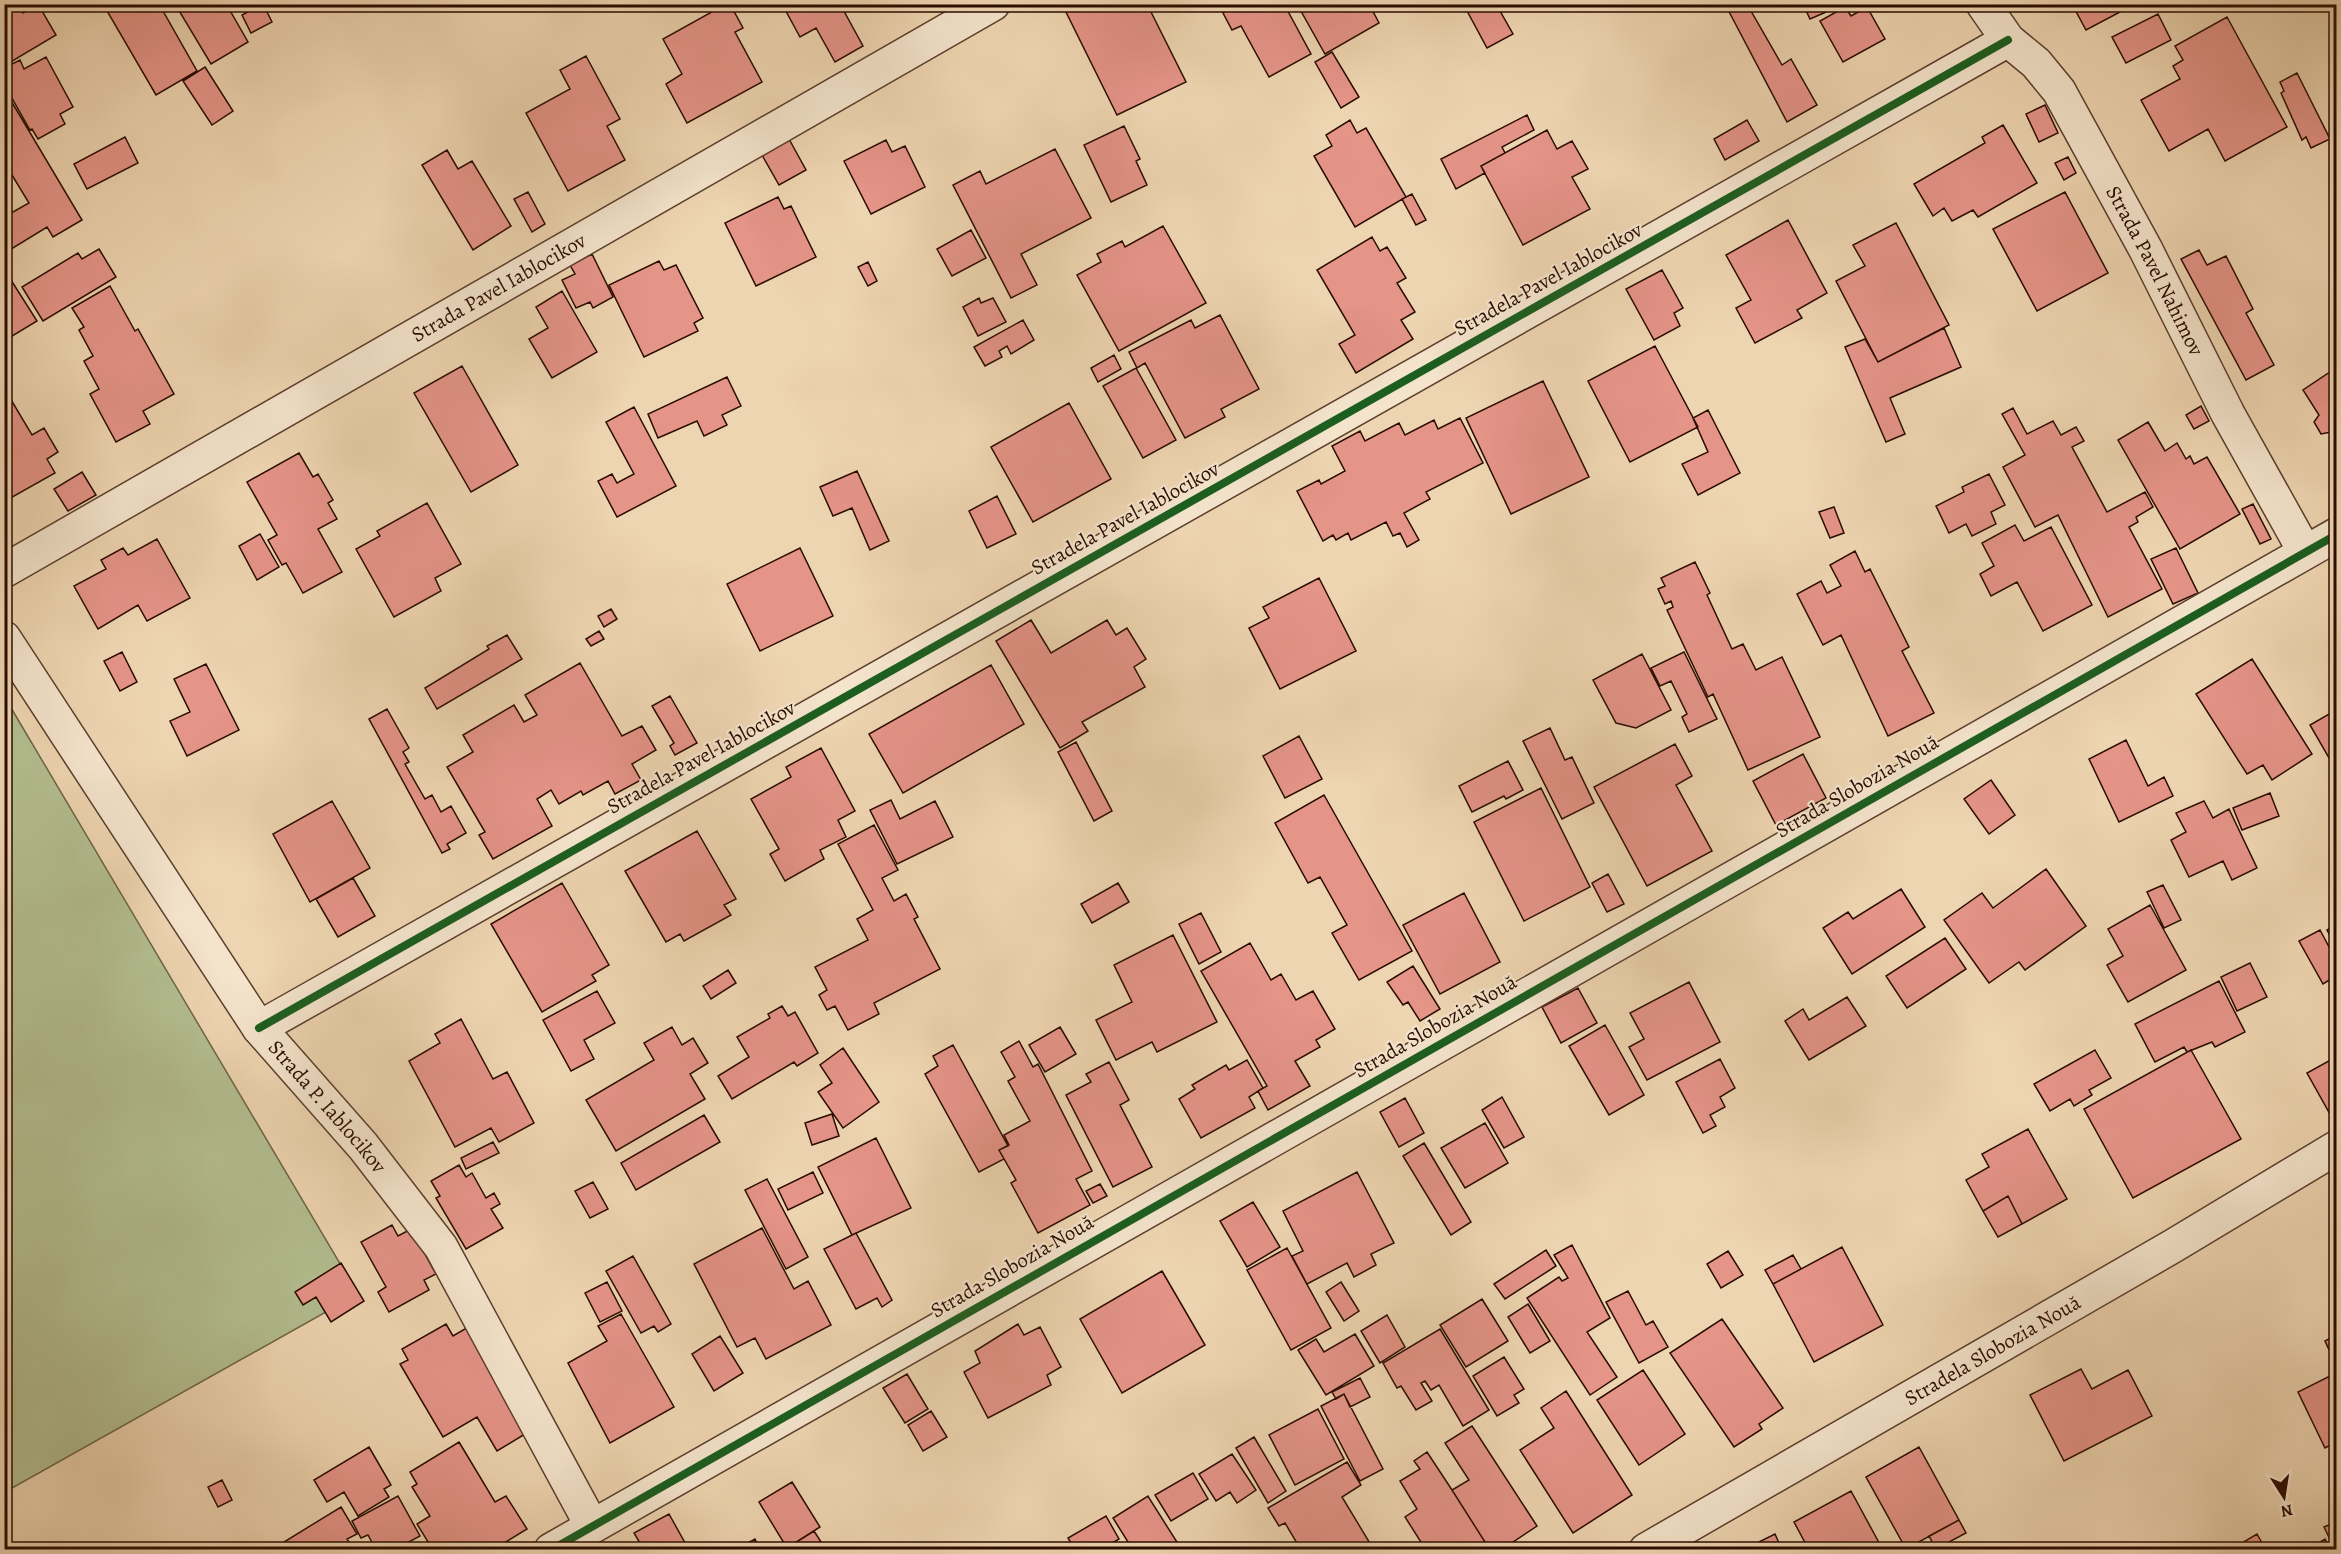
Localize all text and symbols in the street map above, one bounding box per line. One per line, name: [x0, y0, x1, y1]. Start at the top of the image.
street label: Strada Pavel Nahimov: [2099, 181, 2211, 361]
street label: Stradela Pavel Iablocikov: [1449, 215, 1648, 342]
street label: Strada Pavel Iablocikov: [406, 226, 591, 349]
street label: Stradela Pavel Iablocikov: [1026, 454, 1225, 581]
street label: Stradela Pavel Iablocikov: [602, 693, 801, 820]
street label: Strada Slobozia Nouă: [1770, 728, 1944, 844]
street label: Strada Slobozia Nouă: [1348, 968, 1522, 1084]
street label: Strada P. Iablocikov: [262, 1034, 393, 1179]
street label: Strada Slobozia Nouă: [925, 1208, 1099, 1324]
street label: Stradela Slobozia Nouă: [1899, 1288, 2086, 1412]
north arrow: [2254, 1467, 2314, 1527]
text: N: [2279, 1499, 2295, 1523]

